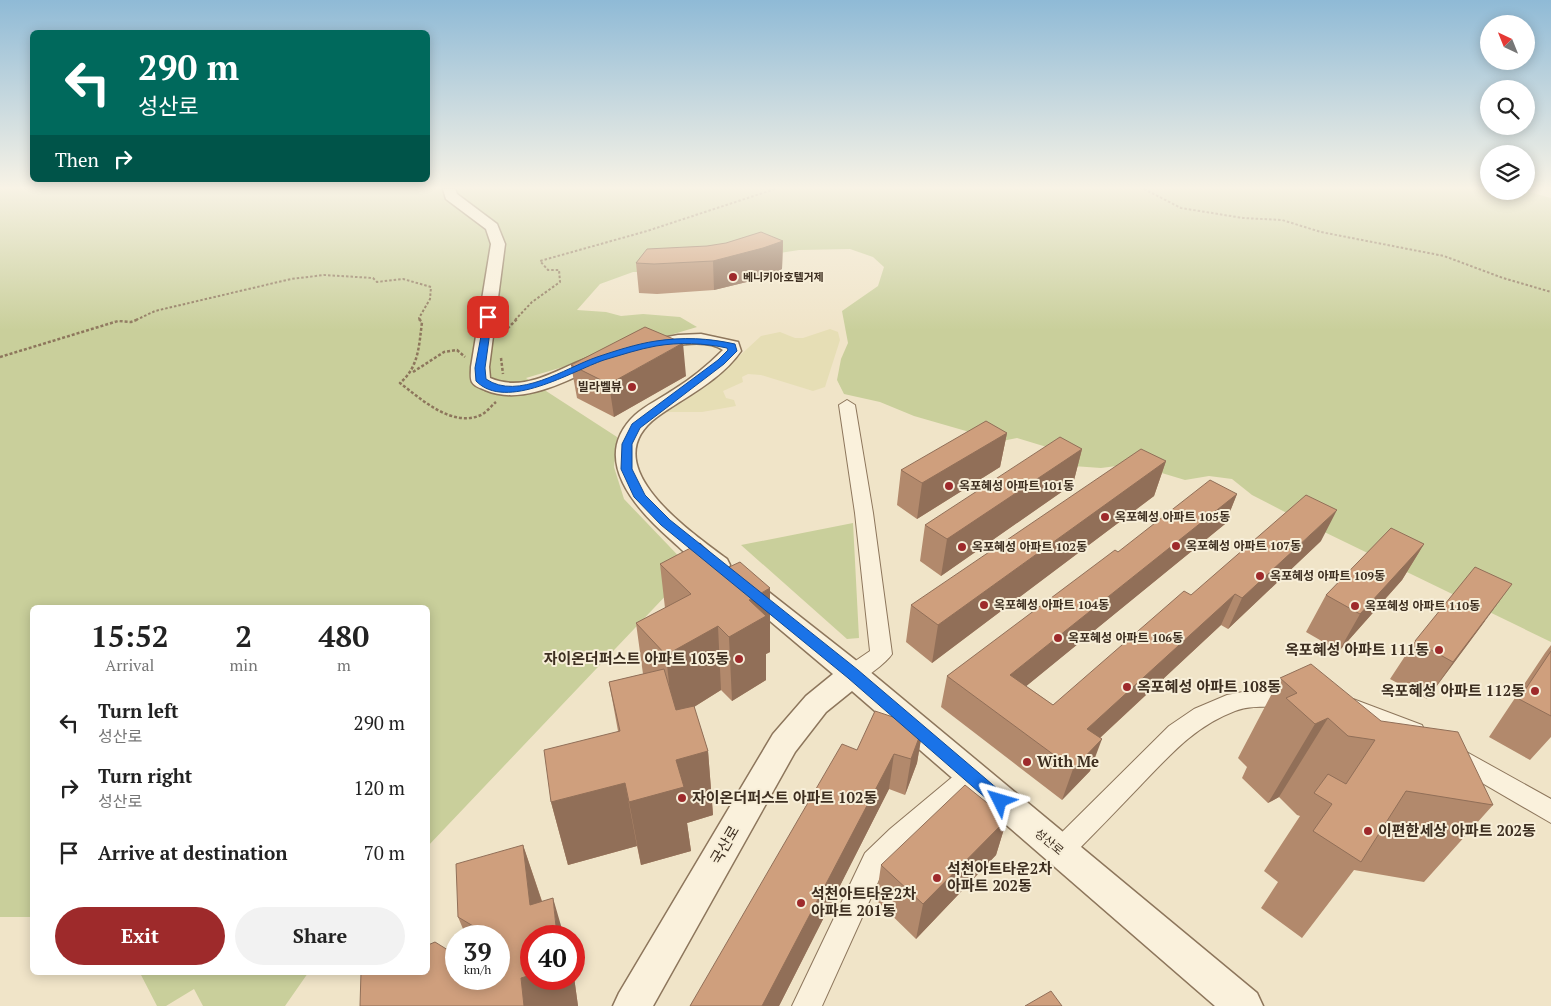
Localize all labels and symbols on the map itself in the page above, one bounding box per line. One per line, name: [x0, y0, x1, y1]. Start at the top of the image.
north arrow: [1480, 15, 1535, 70]
place label: 베니키아호텔거제: [743, 270, 824, 284]
marker: 베니키아호텔거제: [727, 271, 739, 283]
pin: [467, 296, 509, 338]
place label: 빌라벨뷰: [578, 379, 622, 394]
marker: 빌라벨뷰: [626, 381, 638, 393]
place label: 옥포혜성 아파트 101동: [959, 478, 1074, 493]
marker: 옥포혜성 아파트 101동: [943, 480, 955, 492]
place label: 옥포혜성 아파트 105동: [1115, 509, 1230, 524]
marker: 옥포혜성 아파트 105동: [1099, 511, 1111, 523]
place label: 옥포혜성 아파트 107동: [1186, 538, 1301, 553]
place label: 옥포혜성 아파트 102동: [972, 539, 1087, 554]
marker: 옥포혜성 아파트 107동: [1170, 540, 1182, 552]
marker: 옥포혜성 아파트 102동: [956, 541, 968, 553]
place label: 옥포혜성 아파트 109동: [1270, 568, 1385, 583]
marker: 옥포혜성 아파트 109동: [1254, 570, 1266, 582]
place label: 옥포혜성 아파트 104동: [994, 597, 1109, 612]
place label: 옥포혜성 아파트 110동: [1365, 598, 1480, 613]
marker: 옥포혜성 아파트 104동: [978, 599, 990, 611]
marker: 옥포혜성 아파트 110동: [1349, 600, 1361, 612]
place label: 옥포혜성 아파트 106동: [1068, 630, 1183, 645]
marker: 옥포혜성 아파트 106동: [1052, 632, 1064, 644]
place label: 옥포혜성 아파트 111동: [1285, 639, 1429, 659]
marker: 옥포혜성 아파트 111동: [1433, 644, 1445, 656]
place label: 자이온더퍼스트 아파트 103동: [544, 648, 729, 668]
marker: 자이온더퍼스트 아파트 103동: [733, 653, 745, 665]
place label: 옥포혜성 아파트 108동: [1137, 676, 1281, 696]
place label: 옥포혜성 아파트 112동: [1381, 680, 1525, 700]
marker: 옥포혜성 아파트 108동: [1121, 681, 1133, 693]
marker: 옥포혜성 아파트 112동: [1529, 685, 1541, 697]
place label: With Me: [1037, 751, 1099, 771]
marker: With Me: [1021, 756, 1033, 768]
position arrow: [973, 774, 1025, 826]
place label: 자이온더퍼스트 아파트 102동: [692, 787, 878, 807]
marker: 자이온더퍼스트 아파트 102동: [676, 792, 688, 804]
place label: 이편한세상 아파트 202동: [1378, 820, 1536, 840]
street label: 국산로: [705, 822, 743, 867]
street label: 성산로: [1032, 825, 1067, 858]
marker: 이편한세상 아파트 202동: [1362, 825, 1374, 837]
place label: 석천아트타운2차 아파트 202동: [947, 858, 1052, 895]
marker: 석천아트타운2차 아파트 202동: [931, 872, 943, 884]
place label: 석천아트타운2차 아파트 201동: [811, 883, 916, 920]
marker: 석천아트타운2차 아파트 201동: [795, 897, 807, 909]
speed limit sign: 40: [520, 925, 585, 990]

